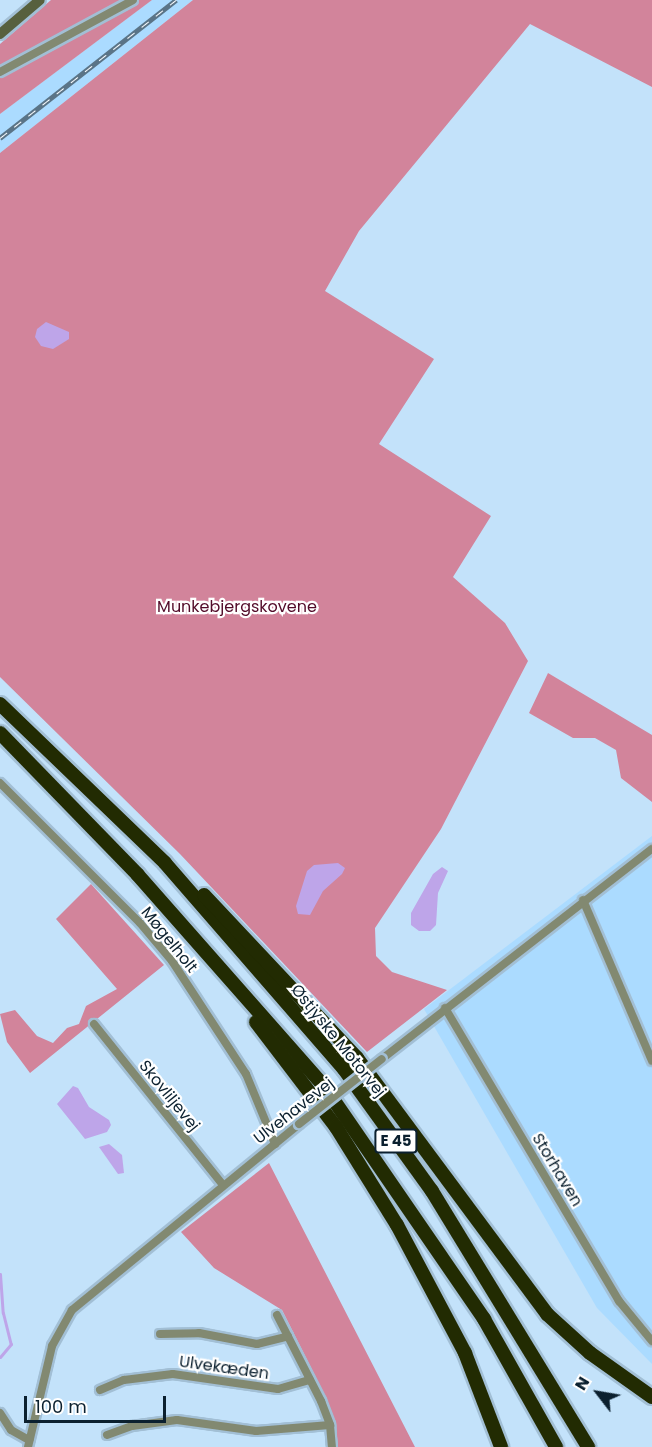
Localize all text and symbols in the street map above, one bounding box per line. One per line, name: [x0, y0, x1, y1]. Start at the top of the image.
park label: Munkebjergskovene: [157, 597, 317, 617]
street label: Møgelholt: [137, 903, 201, 977]
street label: Østjyske Motorvej: [287, 981, 389, 1101]
street label: Skovliljevej: [135, 1057, 203, 1135]
street label: Ulvehavevej: [250, 1074, 338, 1148]
road number: E 45: [374, 1129, 418, 1153]
street label: Storhaven: [528, 1130, 586, 1210]
street label: Ulvekæden: [178, 1352, 270, 1384]
north arrow: [568, 1363, 628, 1423]
text: N: [569, 1372, 595, 1395]
scale bar: [27, 1384, 170, 1422]
text: 100 m: [35, 1394, 87, 1419]

